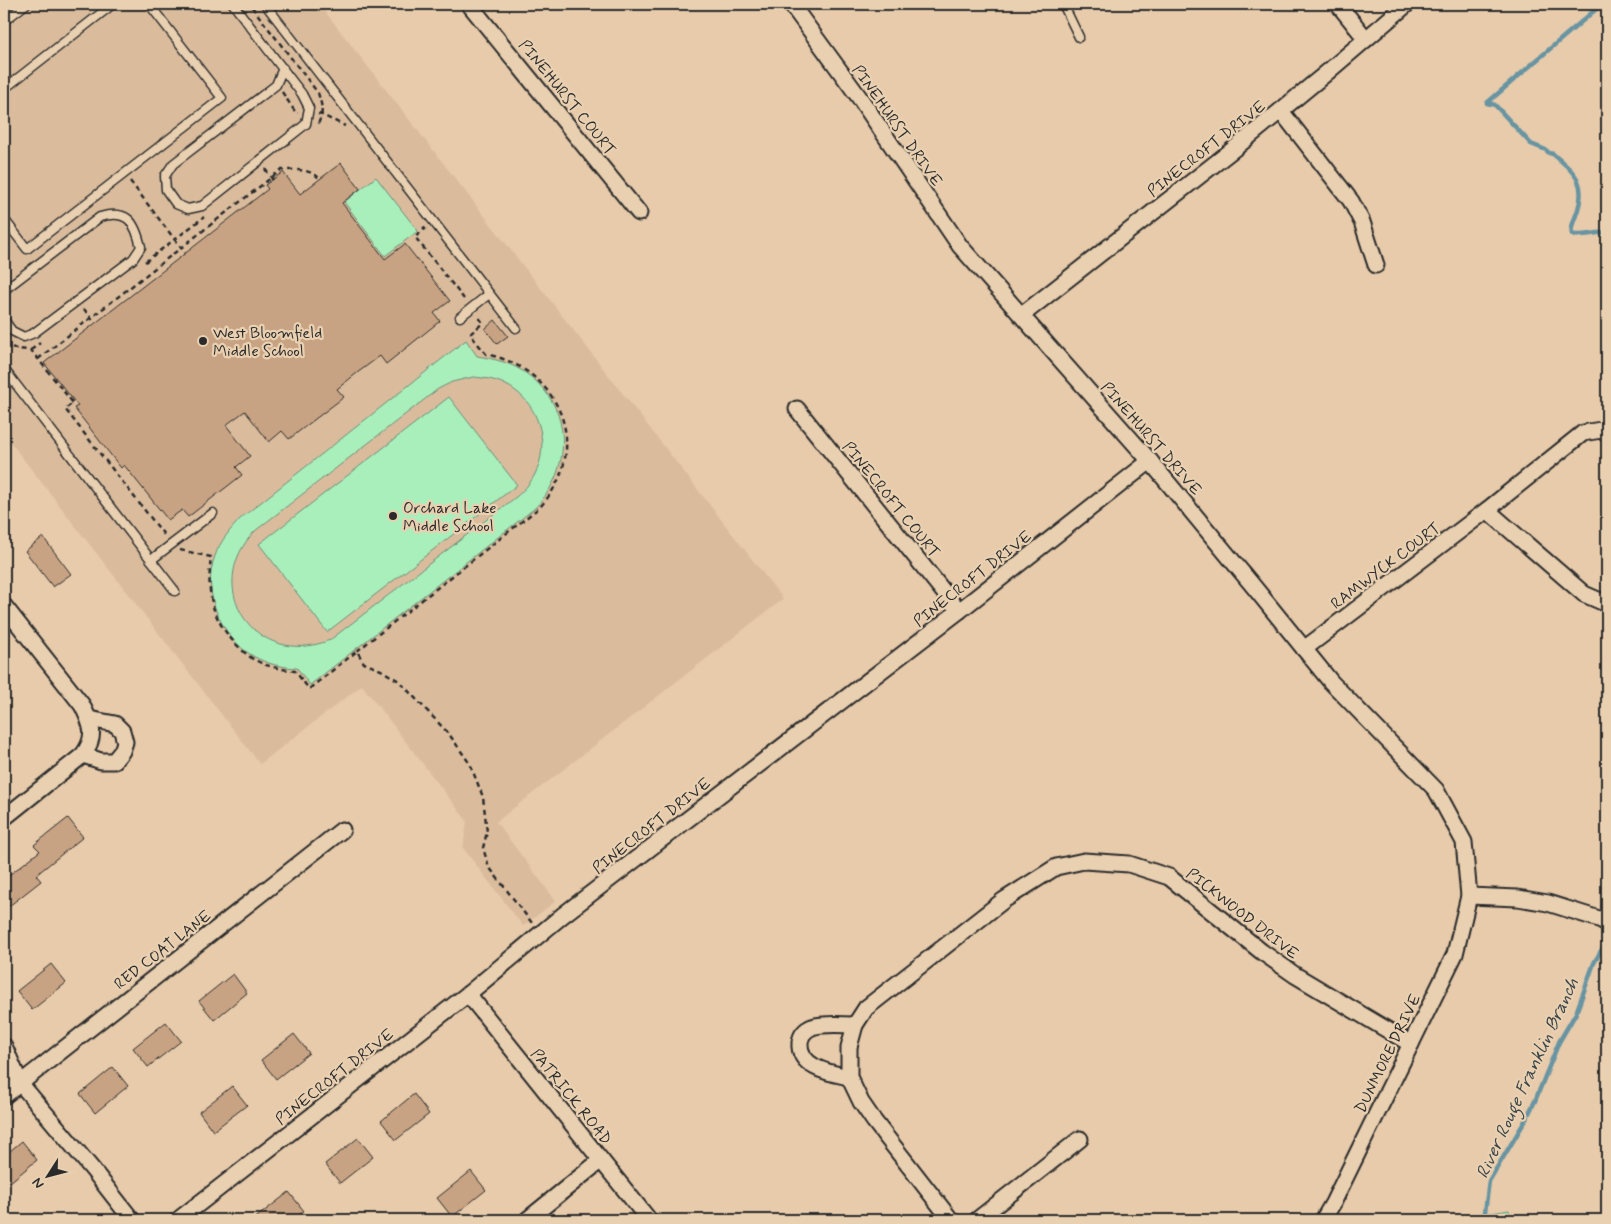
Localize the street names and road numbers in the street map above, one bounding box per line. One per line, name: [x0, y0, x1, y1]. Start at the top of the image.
street label: PINEHURST COURT: [514, 36, 620, 160]
street label: PINEHURST DRIVE: [847, 61, 947, 191]
street label: PINECROFT DRIVE: [1143, 96, 1270, 202]
street label: PINEHURST DRIVE: [1096, 378, 1206, 500]
street label: PINECROFT COURT: [837, 437, 944, 563]
street label: RAMWYCK COURT: [1327, 518, 1445, 614]
street label: PINECROFT DRIVE: [909, 526, 1036, 632]
street label: PINECROFT DRIVE: [588, 773, 715, 879]
street label: PICKWOOD DRIVE: [1182, 864, 1303, 965]
street label: RED COAT LANE: [110, 906, 216, 995]
street label: DUNMORE DRIVE: [1350, 990, 1426, 1117]
street label: PINECROFT DRIVE: [271, 1024, 398, 1130]
street label: PATRICK ROAD: [526, 1044, 616, 1149]

